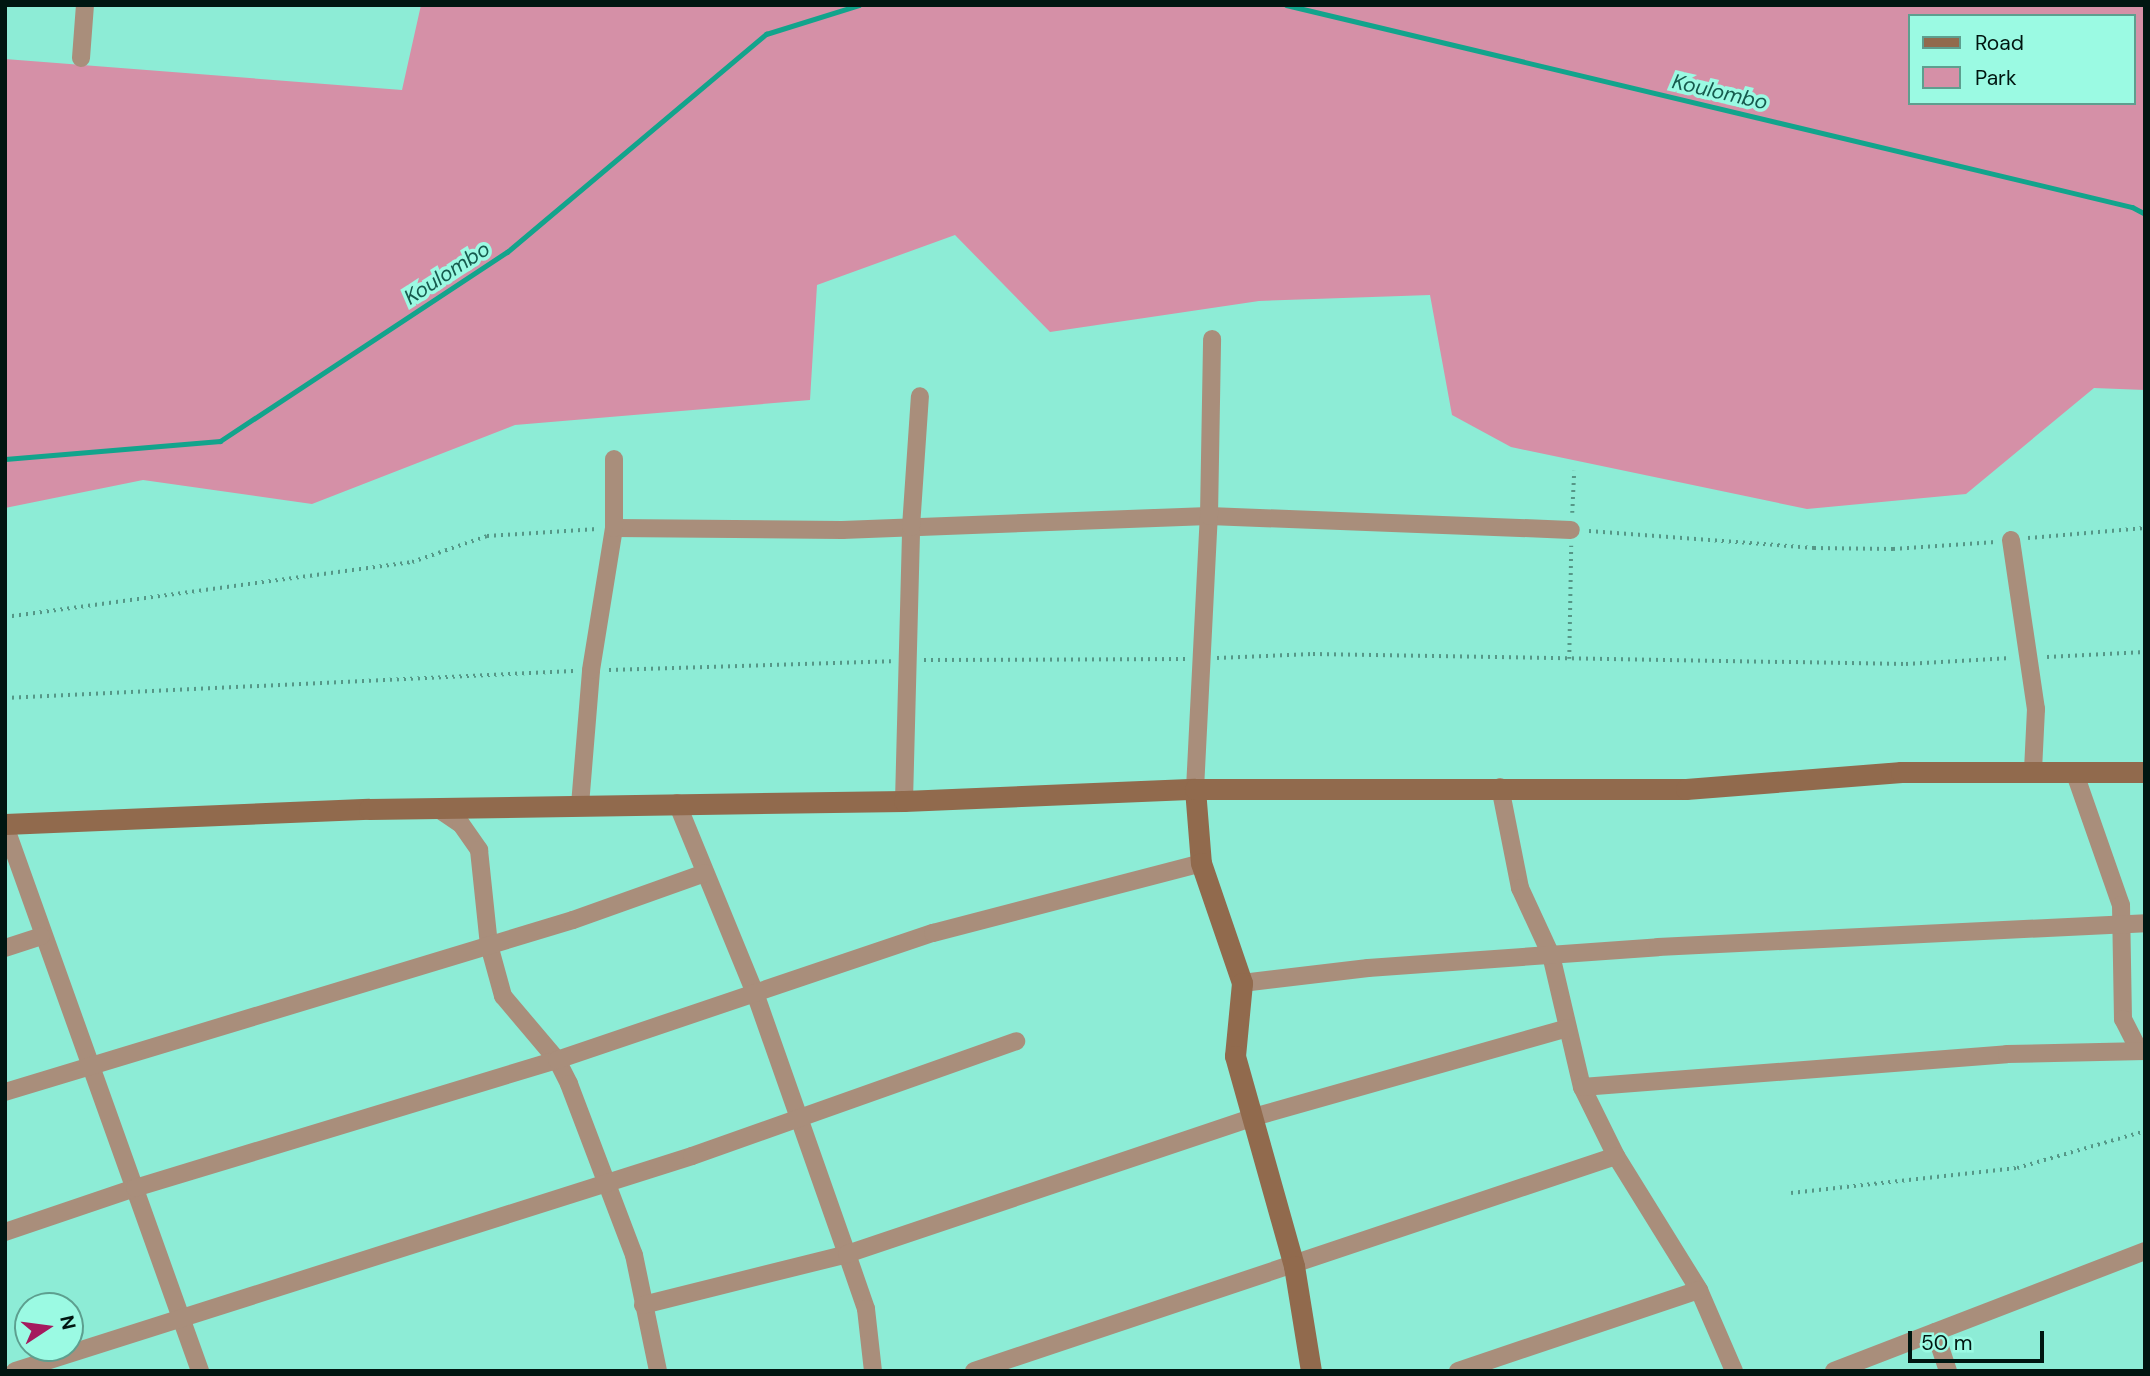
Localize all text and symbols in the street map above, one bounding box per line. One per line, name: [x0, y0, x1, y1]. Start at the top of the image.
legend: [1909, 14, 2136, 105]
text: Road: [1975, 29, 2024, 57]
text: Park: [1975, 64, 2016, 92]
water label: Koulombo: [1670, 69, 1770, 115]
water label: Koulombo: [399, 236, 495, 310]
north arrow: [14, 1292, 84, 1362]
text: N: [54, 1313, 82, 1332]
scale bar: [1912, 1316, 2048, 1360]
text: 50 m: [1921, 1329, 1972, 1357]

